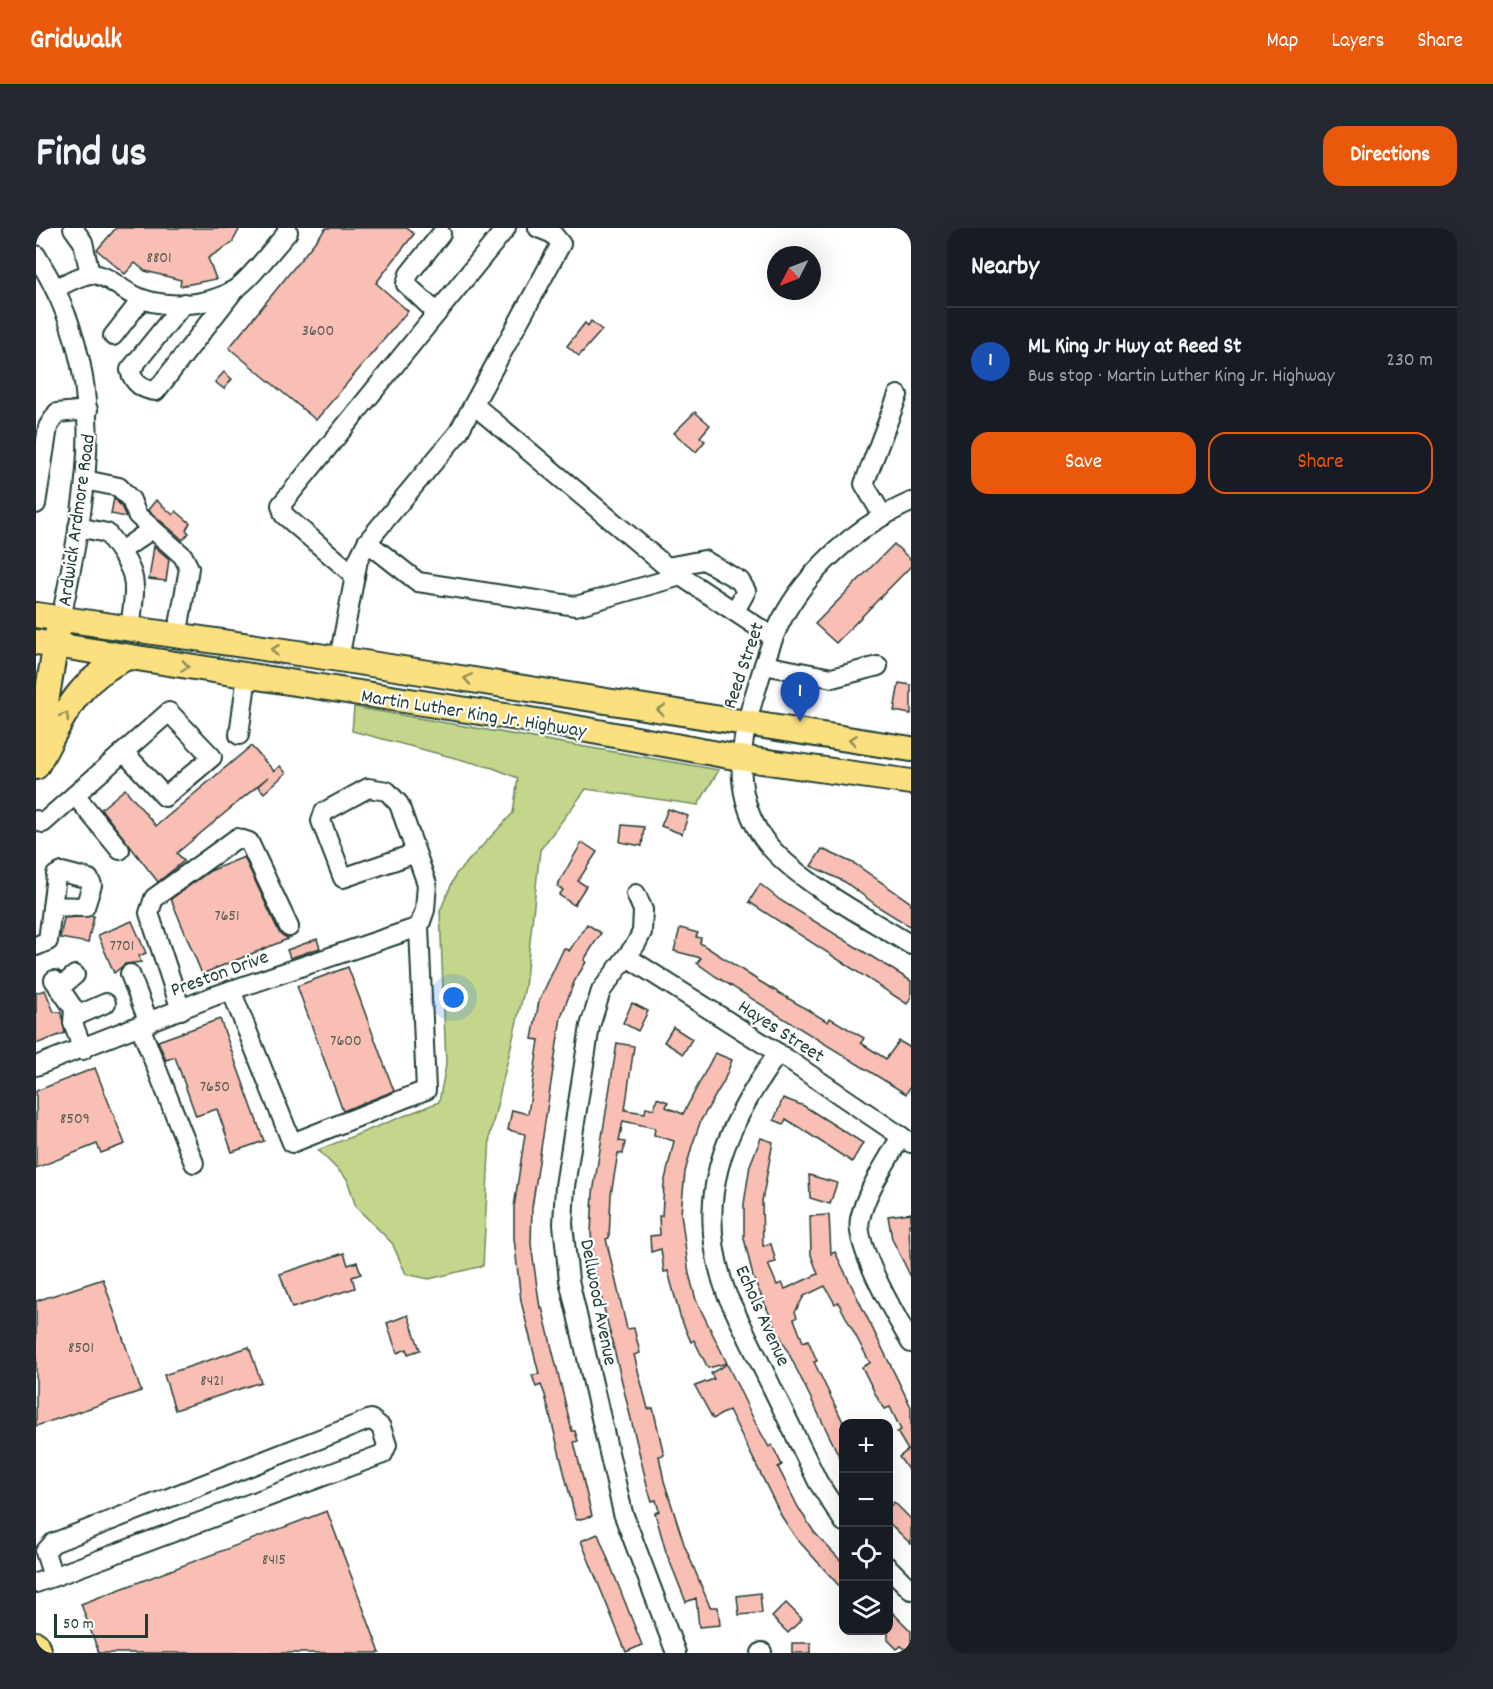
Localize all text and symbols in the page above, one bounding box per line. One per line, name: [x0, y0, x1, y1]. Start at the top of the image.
text: Gridwalk: [30, 22, 122, 62]
text: Map: [1267, 27, 1298, 57]
text: Layers: [1331, 27, 1384, 57]
text: Share: [1417, 27, 1463, 57]
text: Find us: [36, 126, 147, 186]
button: Directions: [1323, 126, 1457, 186]
north arrow: [767, 246, 821, 300]
house number: 8801: [146, 247, 172, 270]
text: Nearby: [971, 249, 1039, 286]
house number: 3600: [302, 320, 334, 343]
text: ML King Jr Hwy at Reed St: [1028, 332, 1241, 363]
text: 1: [988, 347, 993, 375]
text: 230 m: [1386, 347, 1433, 375]
text: Bus stop · Martin Luther King Jr. Highway: [1028, 363, 1335, 391]
street label: Ardwick Ardmore Road: [52, 432, 104, 608]
button: Save: [971, 432, 1196, 494]
button: Share: [1208, 432, 1433, 494]
street label: Reed Street: [717, 619, 773, 713]
one-way arrow: [271, 645, 280, 657]
one-way arrow: [181, 659, 190, 671]
pin: 1: [780, 672, 819, 722]
one-way arrow: [463, 674, 473, 686]
street label: Martin Luther King Jr. Highway: [359, 683, 589, 747]
one-way arrow: [656, 705, 665, 717]
one-way arrow: [57, 712, 69, 722]
one-way arrow: [849, 734, 859, 747]
house number: 7651: [215, 905, 239, 928]
house number: 7701: [110, 935, 134, 958]
street label: Preston Drive: [167, 944, 273, 1005]
your location: [439, 983, 468, 1012]
street label: Hayes Street: [732, 994, 829, 1071]
house number: 7600: [330, 1030, 362, 1053]
house number: 7650: [200, 1076, 230, 1099]
house number: 8509: [60, 1108, 90, 1131]
street label: Dellwood Avenue: [571, 1237, 623, 1368]
street label: Echols Avenue: [727, 1261, 796, 1371]
house number: 8501: [68, 1337, 94, 1360]
house number: 8421: [200, 1370, 224, 1393]
map controls: [839, 1419, 893, 1635]
button: +: [839, 1419, 893, 1473]
button: −: [839, 1473, 893, 1527]
button: locate: [839, 1527, 893, 1581]
house number: 8415: [262, 1549, 286, 1572]
button: layers: [839, 1581, 893, 1635]
scale bar: [54, 1611, 148, 1638]
text: 50 m: [63, 1613, 94, 1636]

